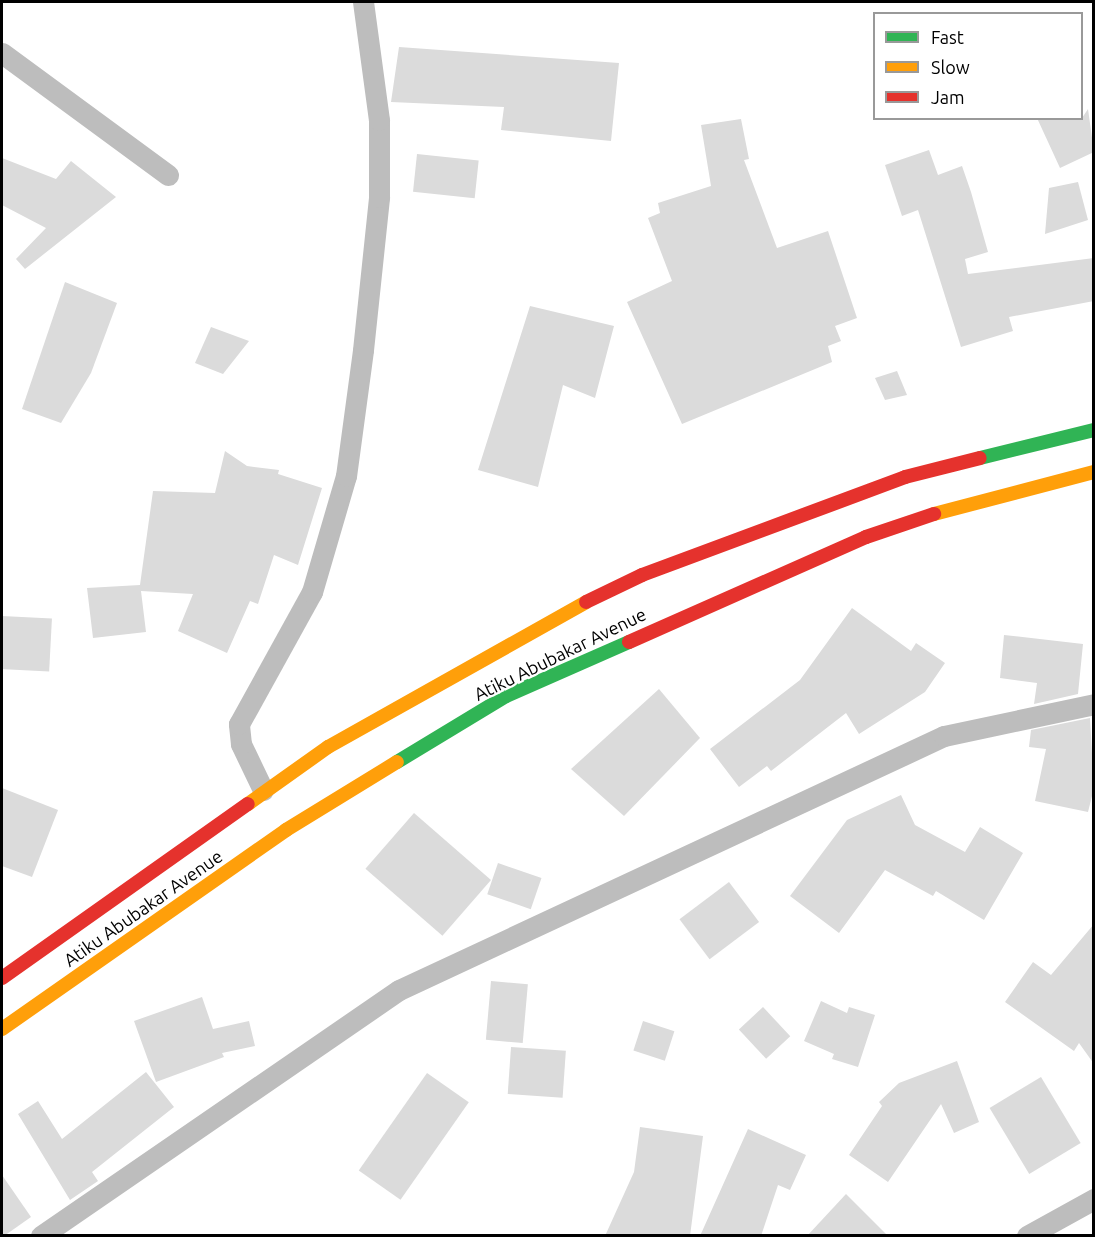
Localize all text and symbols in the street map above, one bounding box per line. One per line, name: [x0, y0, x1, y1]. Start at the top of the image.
legend: [873, 12, 1083, 120]
text: Fast: [931, 27, 964, 47]
text: Slow: [931, 57, 970, 77]
text: Jam: [931, 87, 965, 107]
street label: Atiku Abubakar Avenue: [470, 603, 650, 705]
street label: Atiku Abubakar Avenue: [59, 845, 227, 971]

